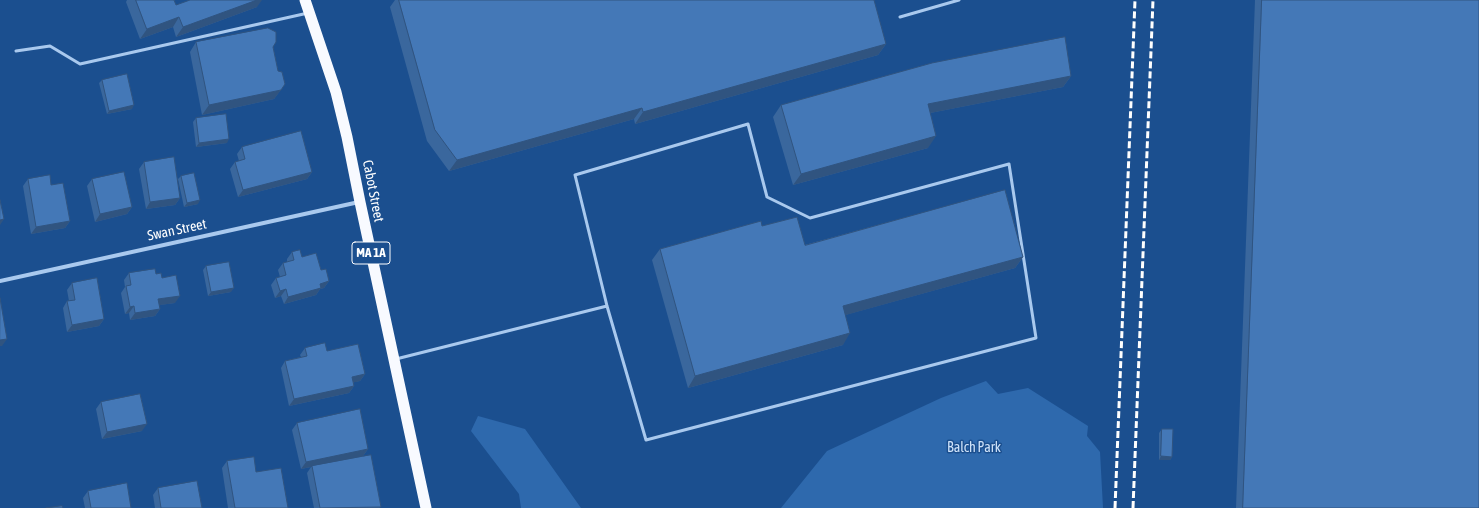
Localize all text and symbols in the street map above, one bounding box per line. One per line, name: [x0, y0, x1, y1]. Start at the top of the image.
street label: Cabot Street: [359, 159, 387, 223]
street label: Swan Street: [146, 216, 208, 244]
road number: MA 1A: [352, 242, 390, 264]
park label: Balch Park: [947, 440, 1001, 456]

